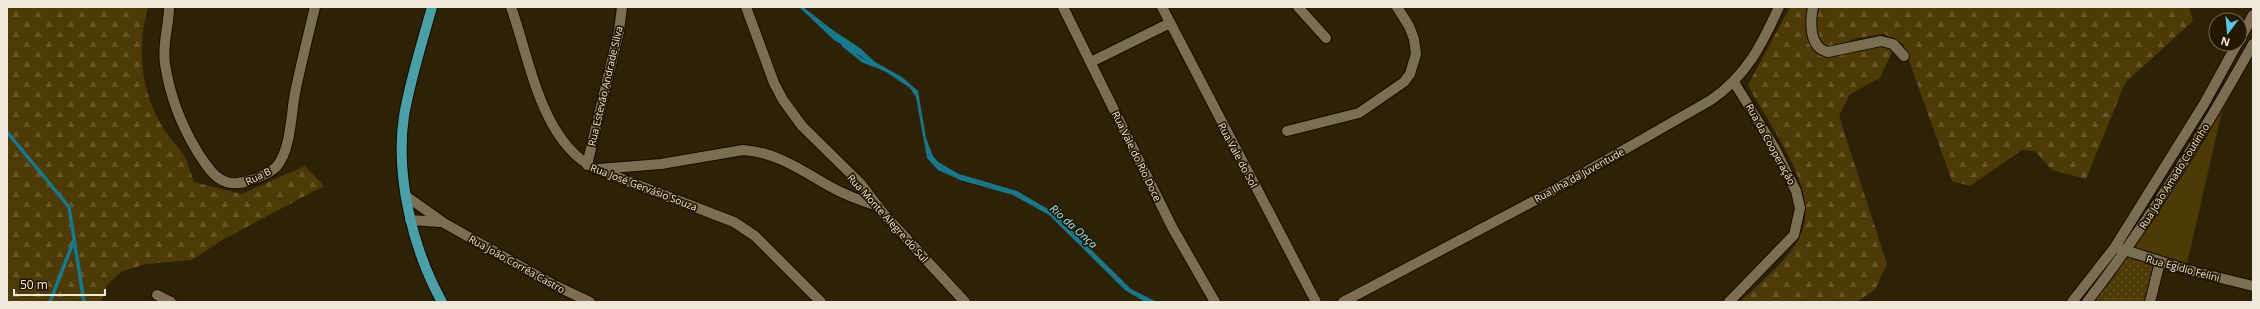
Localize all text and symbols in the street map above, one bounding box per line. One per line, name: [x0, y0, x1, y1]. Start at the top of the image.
north arrow: [2208, 12, 2248, 52]
street label: Rua Estevão Andrade Silva: [584, 25, 626, 147]
text: N: [2219, 34, 2231, 51]
street label: Rua da Cooperação: [1743, 101, 1799, 187]
street label: Rua Vale do Rio Doce: [1109, 109, 1165, 204]
street label: Rua Vale do Sol: [1215, 120, 1261, 190]
street label: Rua João Amado Coutinho: [2136, 121, 2212, 231]
street label: Rua Ilha da Juventude: [1531, 144, 1627, 206]
street label: Rua José Gervásio Souza: [589, 160, 699, 214]
street label: Rua B: [243, 164, 273, 188]
street label: Rua Monte Alegre do Sul: [845, 171, 931, 265]
water label: Rio da Onça: [1047, 201, 1101, 251]
street label: Rua João Corrêa Castro: [466, 232, 568, 296]
street label: Rua Egídio Felini: [2145, 251, 2221, 285]
scale bar: [14, 271, 105, 297]
text: 50 m: [20, 276, 48, 293]

